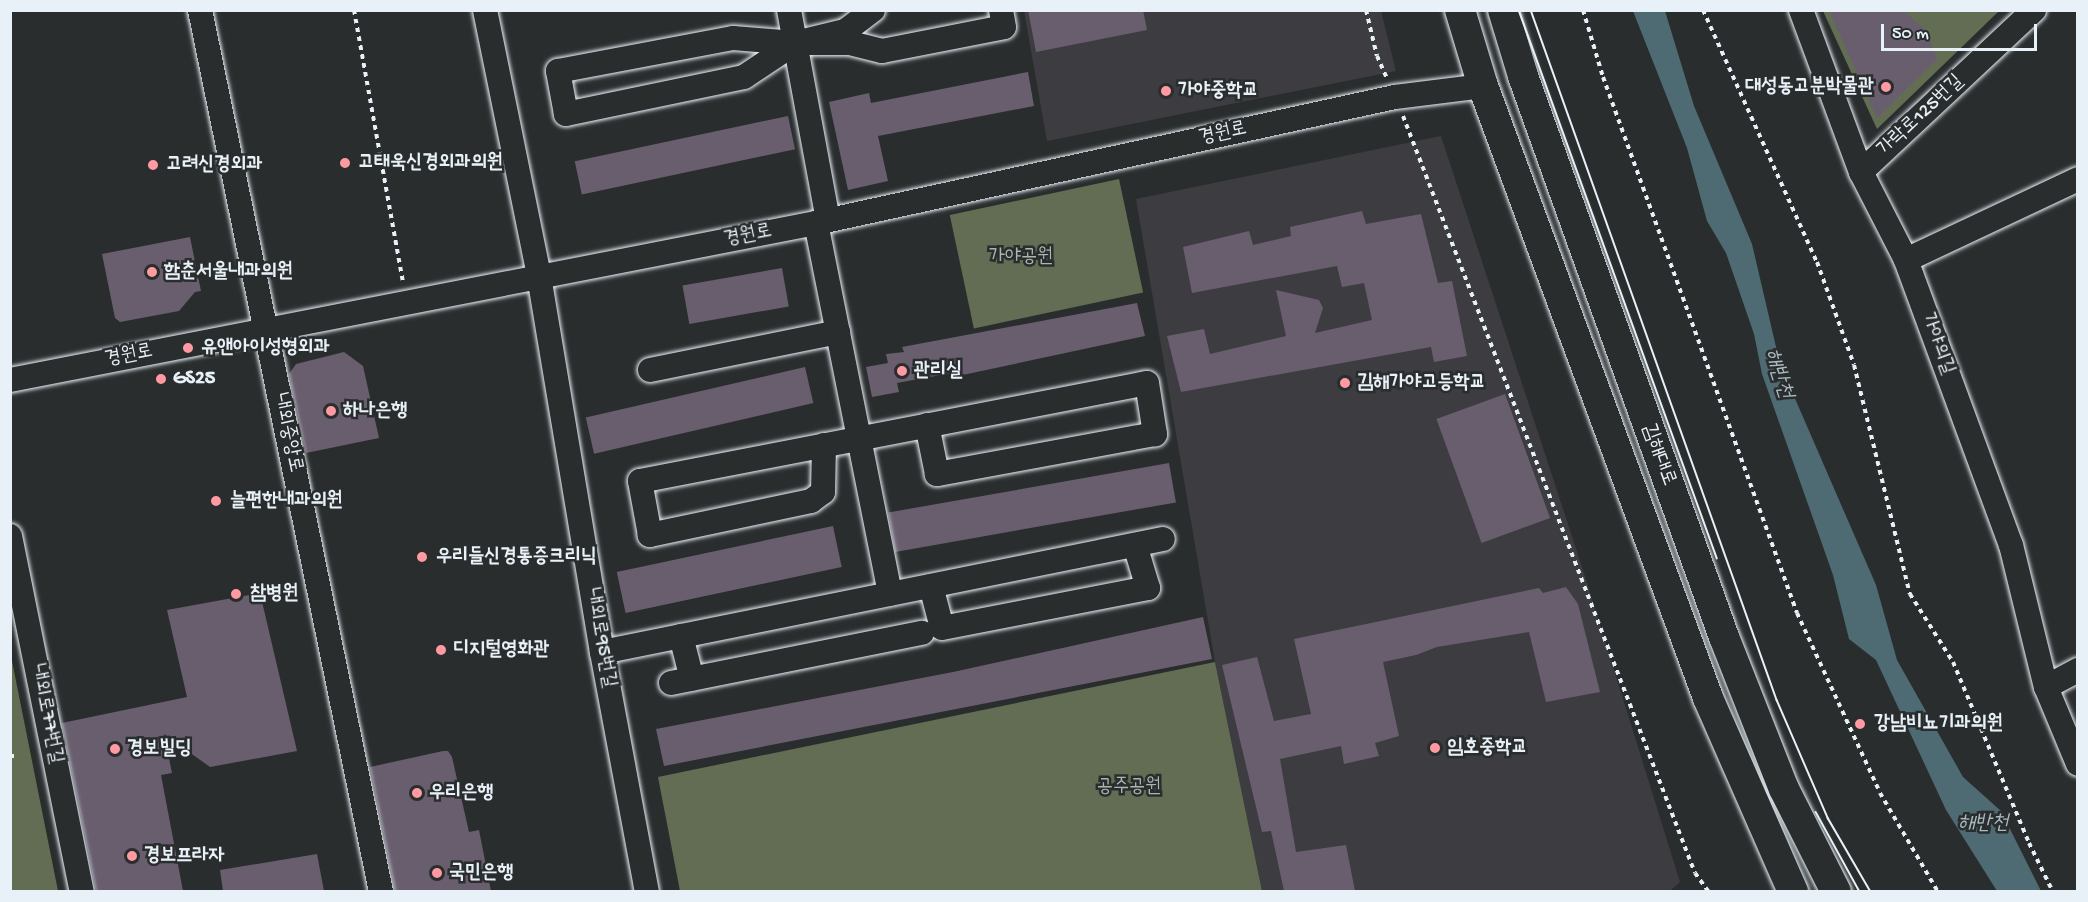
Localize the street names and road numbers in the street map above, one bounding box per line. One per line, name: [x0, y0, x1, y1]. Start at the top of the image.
street label: 가락로125번길: [1873, 70, 1969, 162]
street label: 경원로: [1197, 117, 1249, 151]
street label: 경원로: [722, 220, 774, 252]
street label: 가야의길: [1915, 310, 1959, 378]
street label: 경원로: [103, 340, 155, 372]
street label: 내외중앙로: [267, 391, 307, 475]
street label: 김해대로: [1636, 421, 1680, 489]
street label: 내외로95번길: [579, 586, 621, 690]
street label: 내외로77번길: [25, 662, 67, 766]

